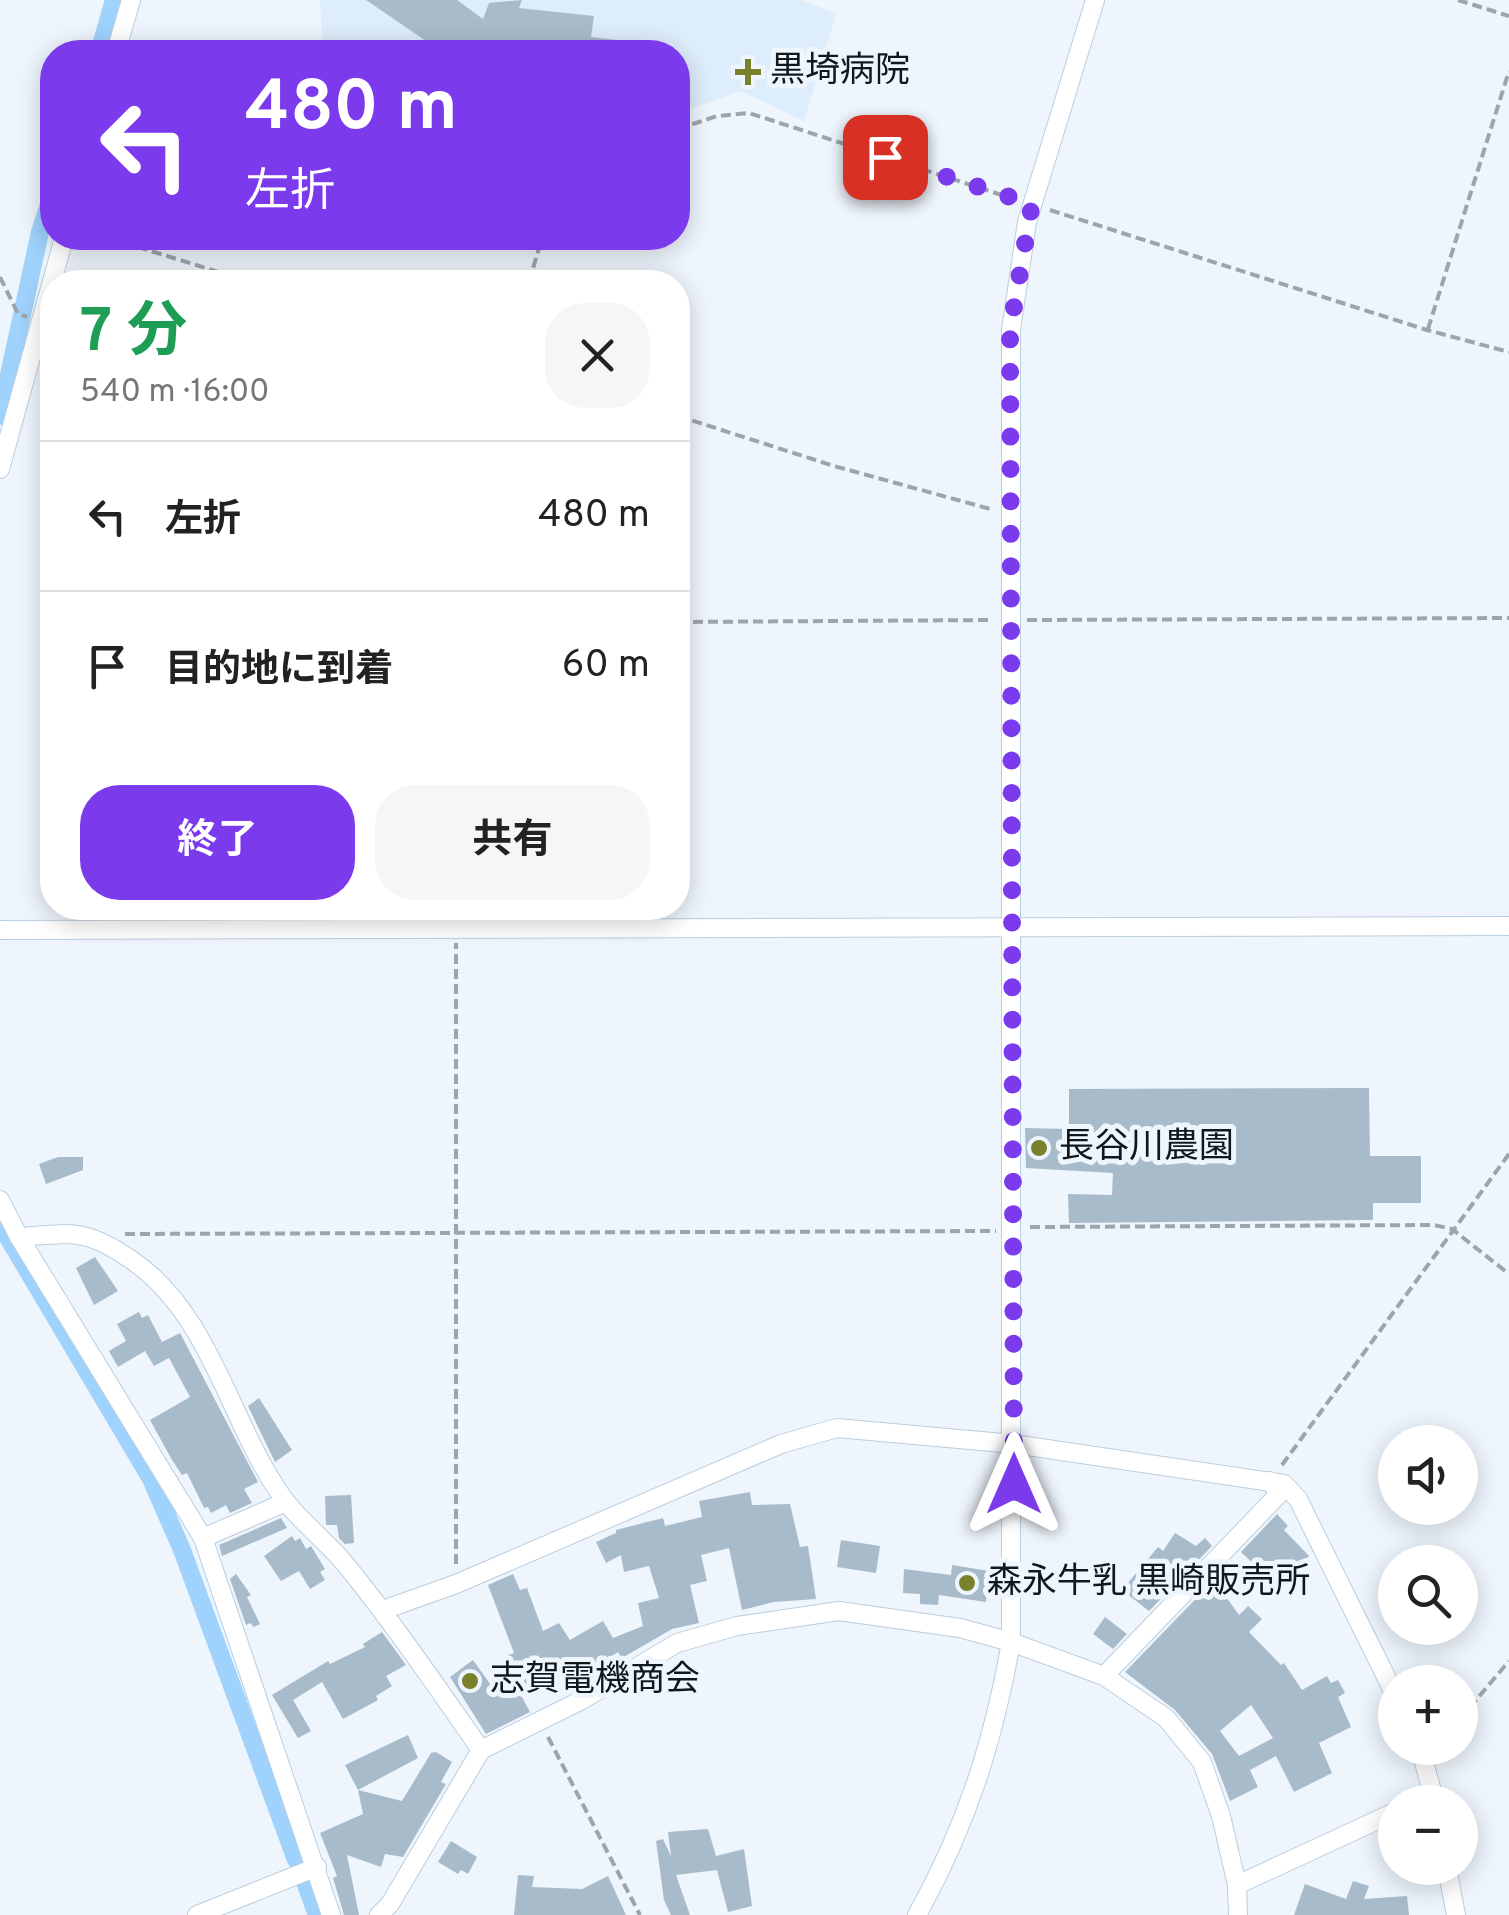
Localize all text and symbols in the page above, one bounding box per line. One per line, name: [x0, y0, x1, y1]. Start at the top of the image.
place label: 黒埼病院: [770, 50, 910, 94]
marker: 黒埼病院: [735, 59, 761, 85]
text: 480 m: [245, 66, 458, 155]
icon: left: [80, 80, 210, 210]
pin: [843, 115, 928, 200]
icon: arrive: [858, 130, 913, 185]
text: 左折: [245, 165, 335, 222]
text: 7 分: [80, 297, 187, 373]
button: close: [545, 303, 650, 408]
text: 540 m · 16:00: [80, 373, 270, 413]
icon: left: [80, 489, 135, 544]
text: 480 m: [538, 492, 650, 541]
text: 左折: [165, 497, 241, 546]
icon: arrive: [80, 639, 135, 694]
text: 60 m: [562, 642, 650, 691]
text: 目的地に到着: [165, 647, 393, 696]
button: 終了: [80, 785, 355, 900]
button: 共有: [375, 785, 650, 900]
place label: 長谷川農園: [1059, 1126, 1234, 1170]
marker: 長谷川農園: [1028, 1137, 1050, 1159]
map controls: [1378, 1425, 1478, 1885]
button: sound: [1378, 1425, 1478, 1525]
position arrow: [962, 1432, 1066, 1536]
button: search: [1378, 1545, 1478, 1645]
place label: 森永牛乳 黒崎販売所: [987, 1561, 1310, 1605]
marker: 森永牛乳 黒崎販売所: [956, 1572, 978, 1594]
place label: 志賀電機商会: [490, 1659, 700, 1703]
button: +: [1378, 1665, 1478, 1765]
marker: 志賀電機商会: [459, 1670, 481, 1692]
button: −: [1378, 1785, 1478, 1885]

